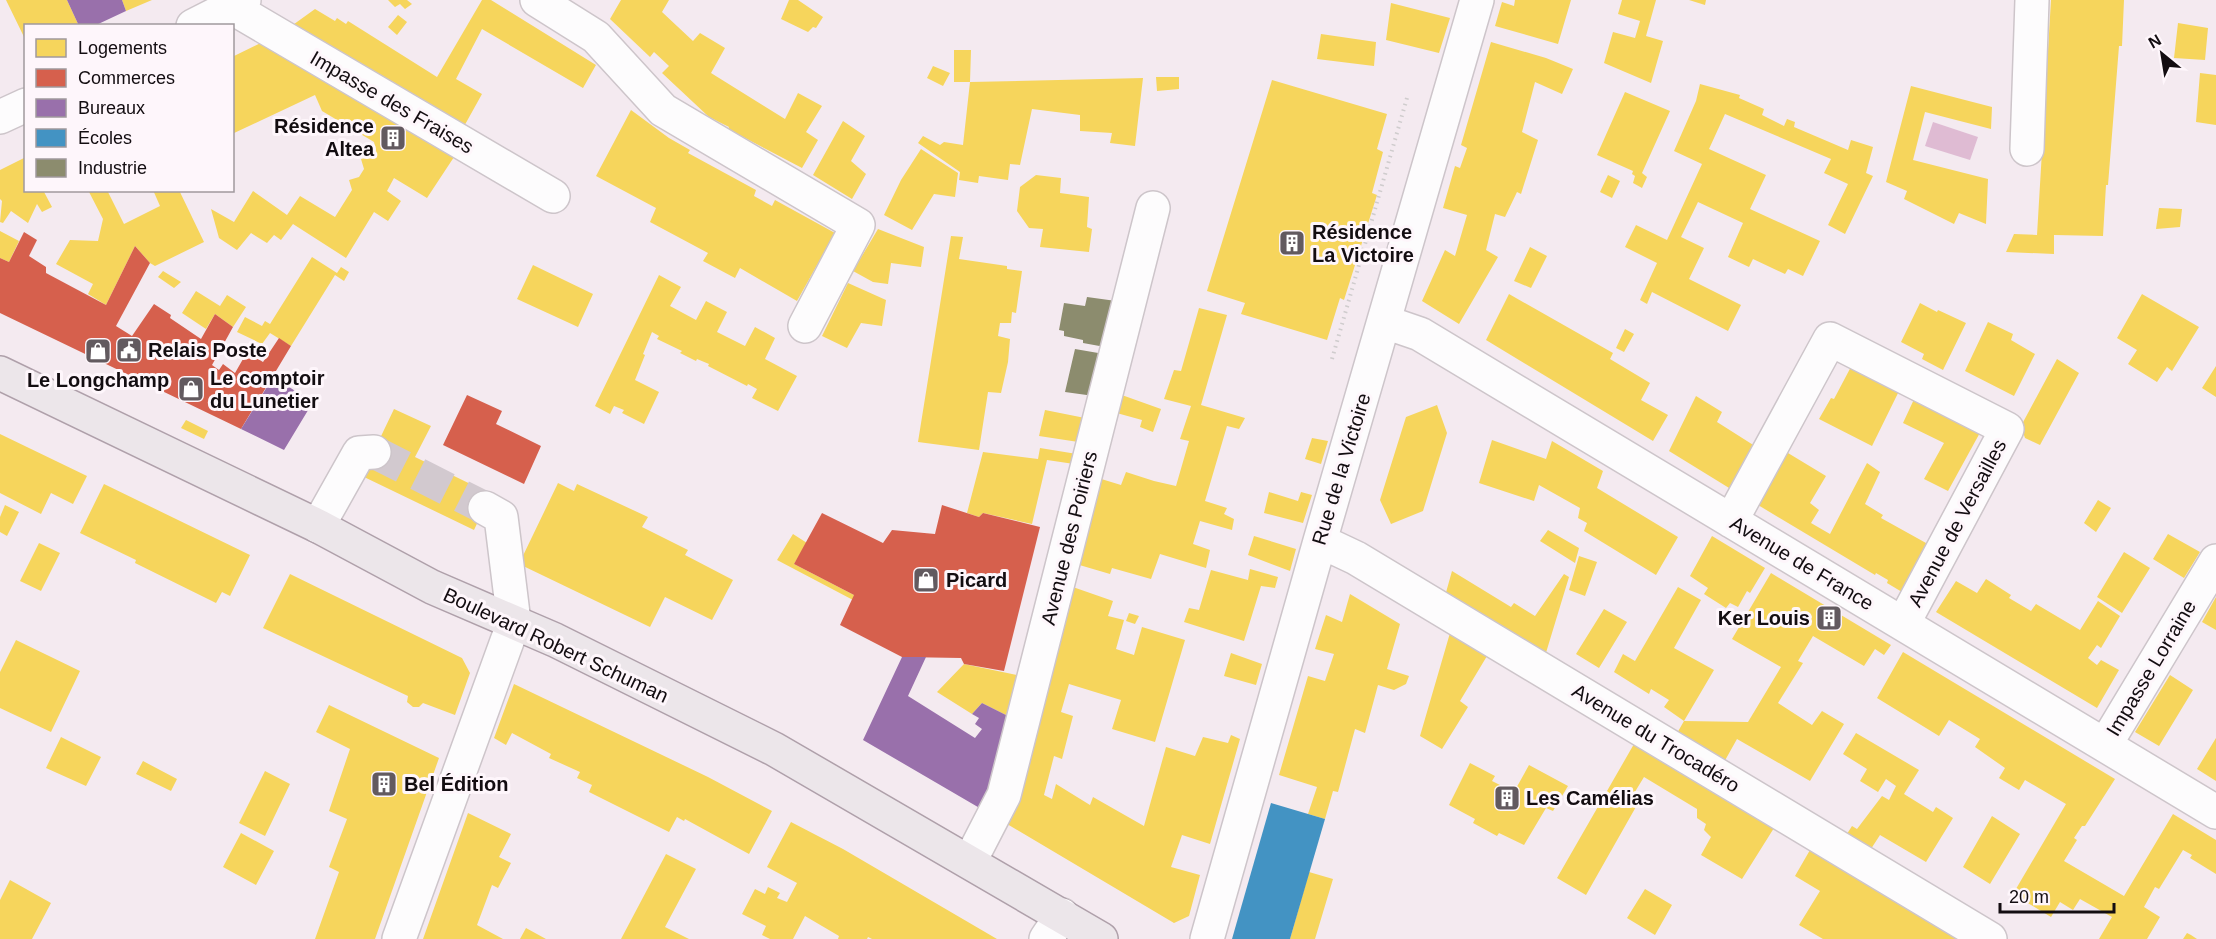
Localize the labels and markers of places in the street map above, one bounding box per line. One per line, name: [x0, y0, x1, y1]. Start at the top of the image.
place label: Résidence Altea: [274, 115, 375, 160]
building icon: Résidence Altea: [378, 123, 408, 153]
place label: Résidence La Victoire: [1312, 221, 1414, 266]
building icon: Résidence La Victoire: [1277, 228, 1307, 258]
public building icon: Relais Poste: [114, 335, 144, 365]
shop icon: Le Longchamp: [83, 336, 113, 366]
place label: Relais Poste: [148, 339, 267, 361]
place label: Le comptoir du Lunetier: [210, 367, 325, 412]
place label: Le Longchamp: [27, 369, 169, 391]
shop icon: Le comptoir du Lunetier: [176, 374, 206, 404]
shop icon: Picard: [911, 565, 941, 595]
place label: Picard: [946, 569, 1007, 591]
building icon: Ker Louis: [1814, 603, 1844, 633]
place label: Ker Louis: [1718, 607, 1810, 629]
building icon: Bel Édition: [369, 769, 399, 799]
place label: Bel Édition: [404, 773, 508, 795]
building icon: Les Camélias: [1492, 783, 1522, 813]
place label: Les Camélias: [1526, 787, 1654, 809]

